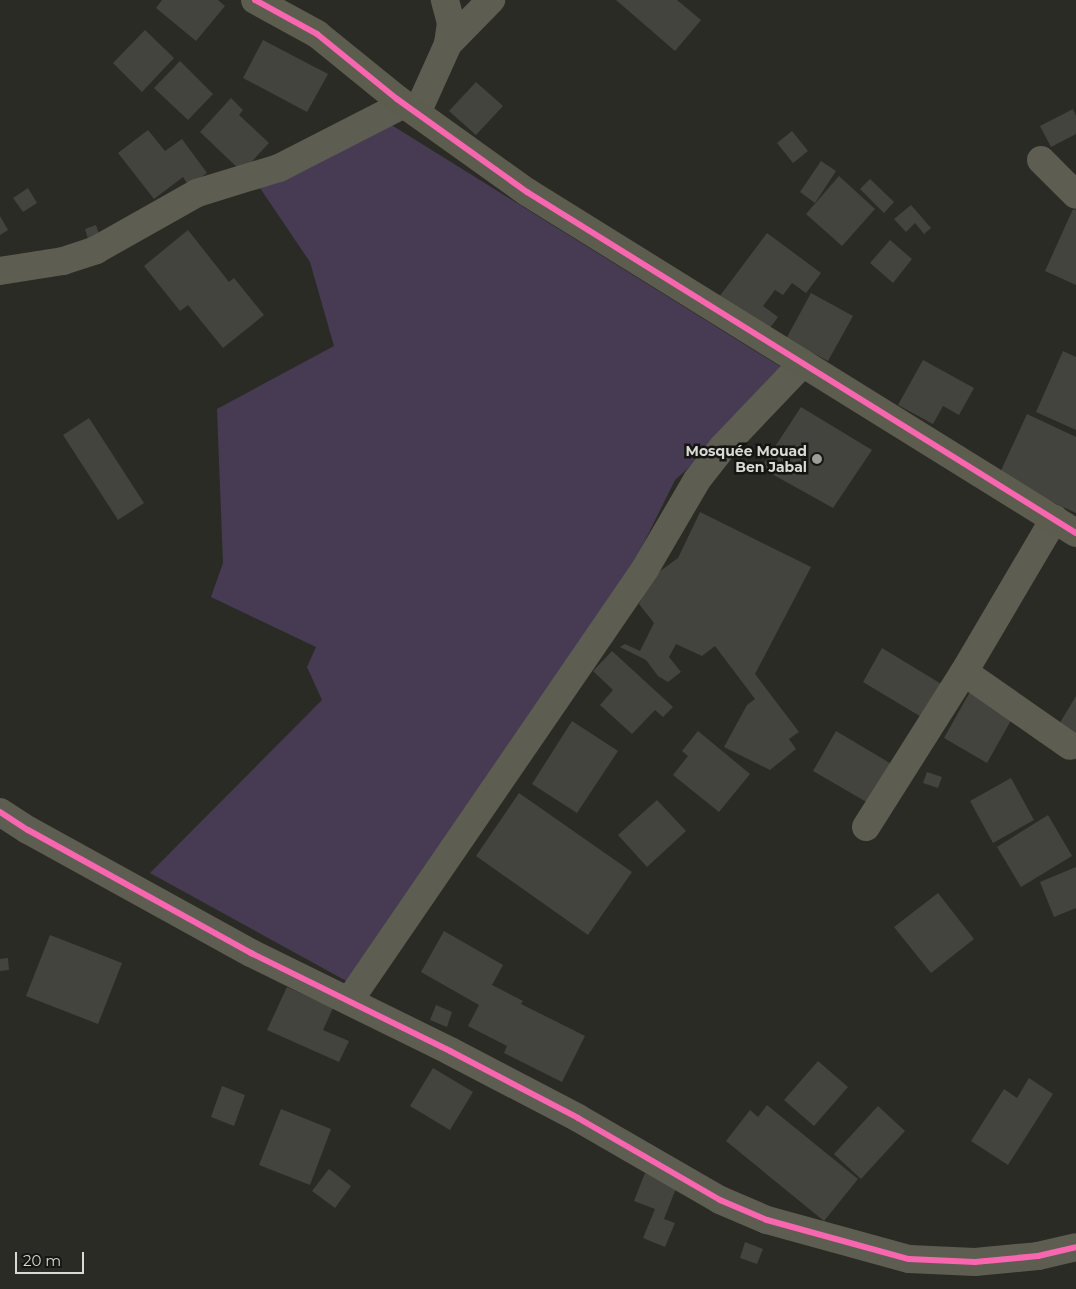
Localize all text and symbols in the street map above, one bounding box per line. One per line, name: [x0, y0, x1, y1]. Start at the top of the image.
place label: Mosquée Mouad Ben Jabal: [686, 443, 807, 476]
marker: Mosquée Mouad Ben Jabal: [811, 453, 823, 465]
scale bar: [18, 1242, 86, 1274]
text: 20 m: [23, 1251, 61, 1270]

